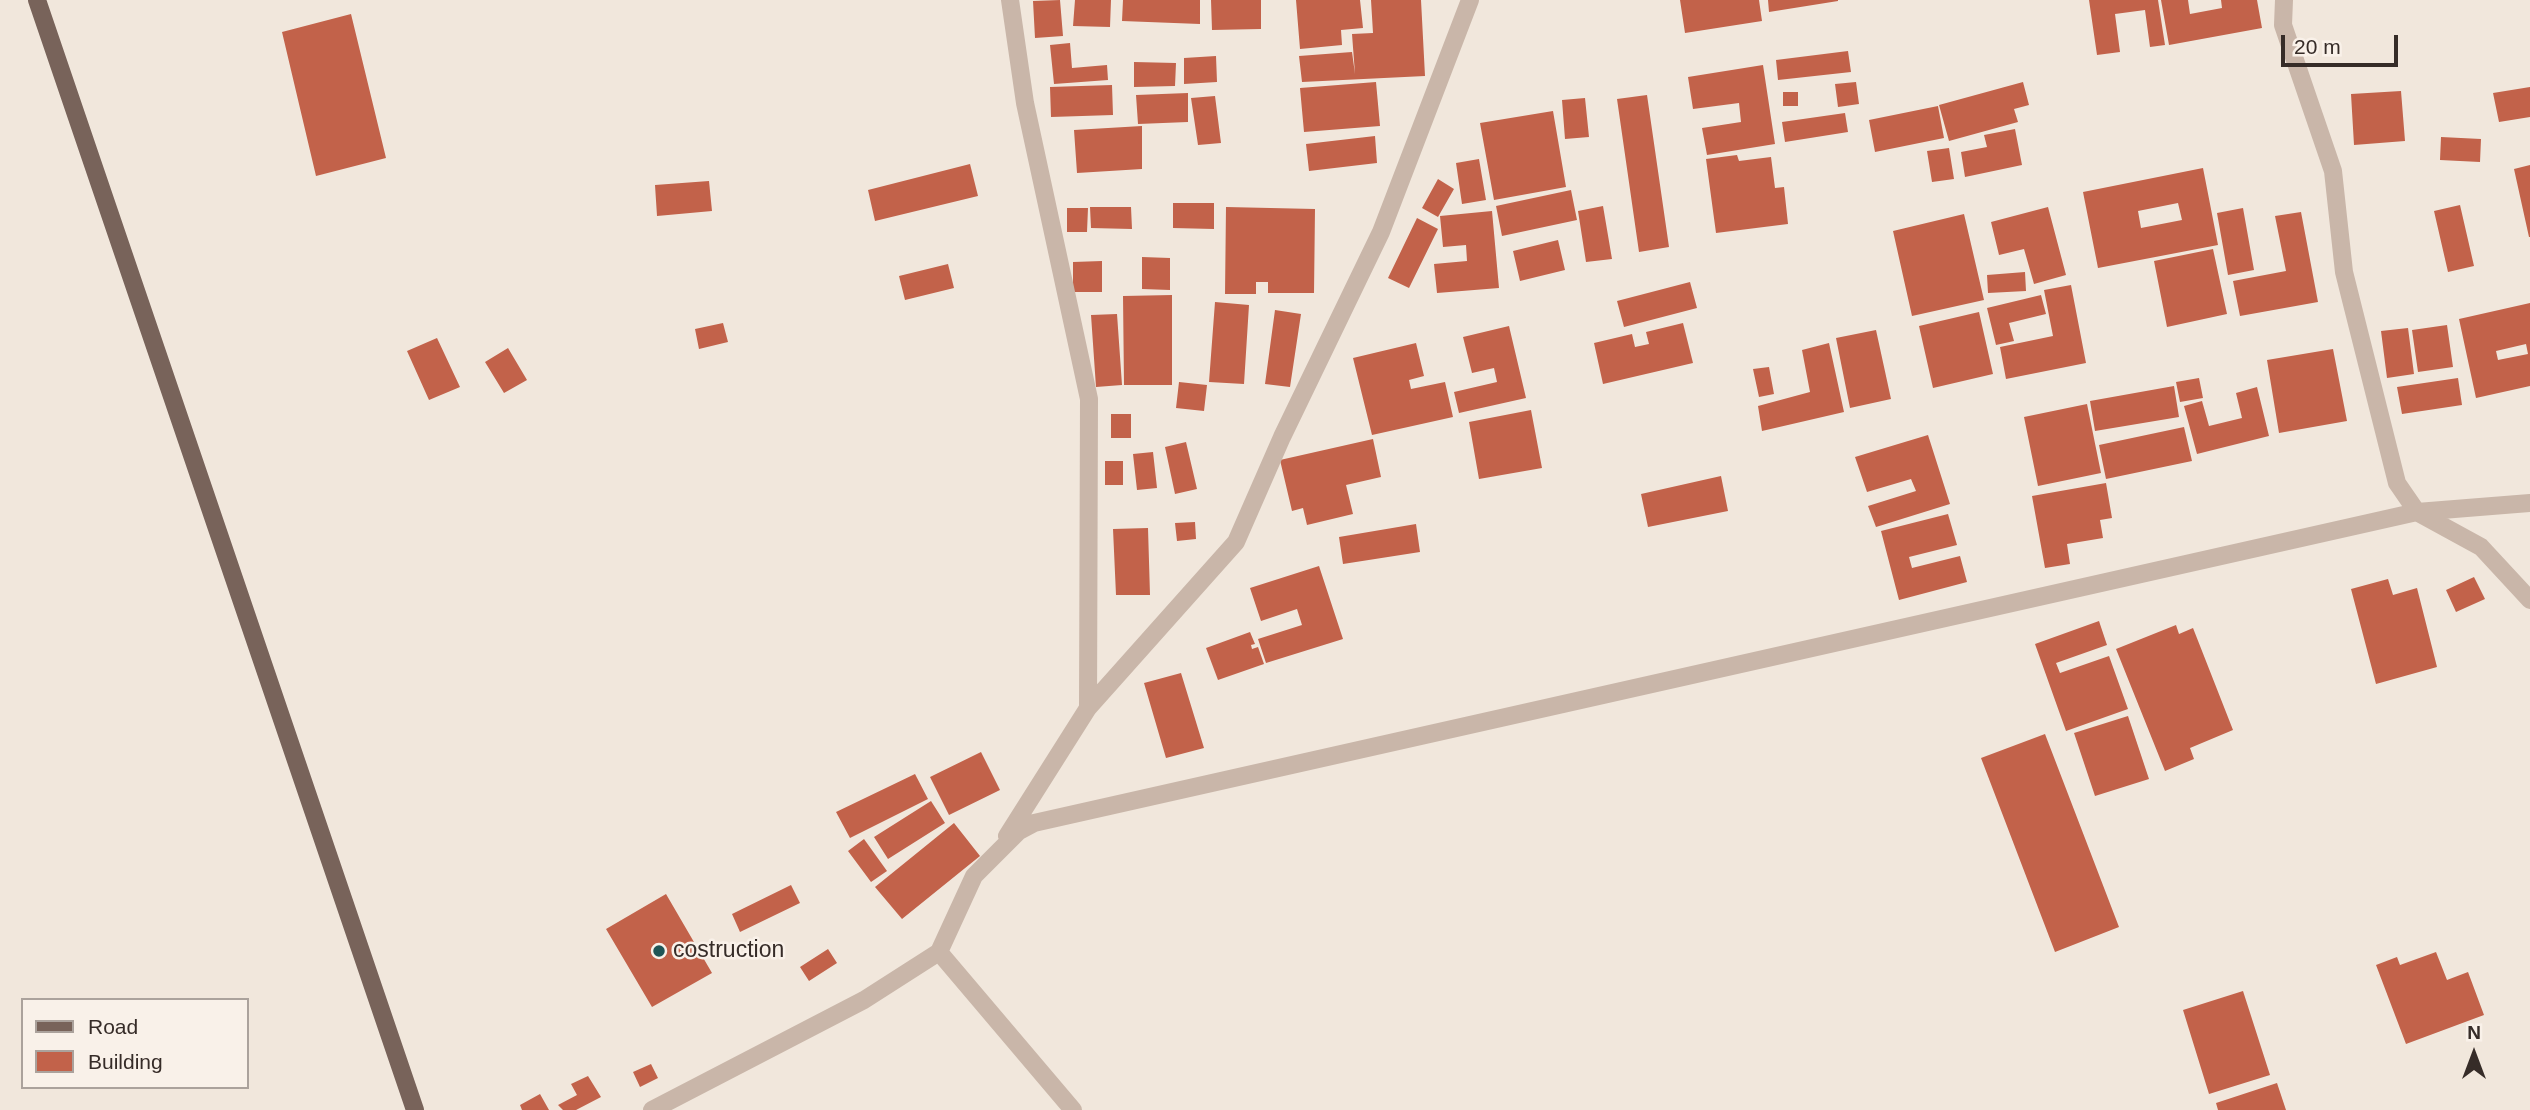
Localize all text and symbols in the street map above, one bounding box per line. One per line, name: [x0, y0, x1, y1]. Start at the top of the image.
scale bar: [2285, 21, 2402, 65]
text: 20 m: [2294, 35, 2341, 58]
place label: costruction: [673, 937, 784, 965]
marker: costruction: [651, 943, 667, 959]
legend: [21, 998, 248, 1089]
text: Road: [88, 1015, 138, 1038]
north arrow: [2439, 1019, 2509, 1089]
text: N: [2467, 1022, 2481, 1043]
text: Building: [88, 1050, 163, 1073]

